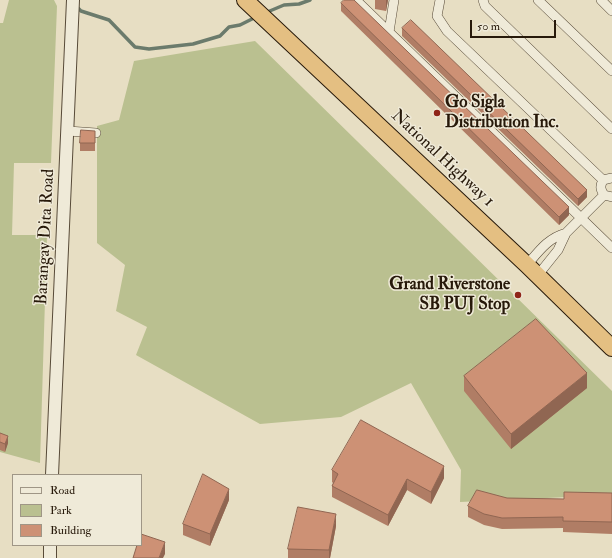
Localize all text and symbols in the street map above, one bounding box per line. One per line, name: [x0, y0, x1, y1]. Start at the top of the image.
scale bar: [472, 12, 558, 38]
text: 50 m: [477, 19, 500, 34]
place label: Go Sigla Distribution Inc.: [445, 93, 559, 133]
street label: National Highway 1: [386, 106, 498, 212]
marker: Go Sigla Distribution Inc.: [432, 108, 442, 118]
street label: Barangay Dita Road: [32, 168, 60, 306]
place label: Grand Riverstone SB PUJ Stop: [389, 275, 510, 315]
marker: Grand Riverstone SB PUJ Stop: [513, 290, 523, 300]
legend: [12, 474, 142, 546]
text: Road: [50, 483, 75, 498]
text: Park: [50, 503, 72, 518]
text: Building: [50, 523, 91, 538]

